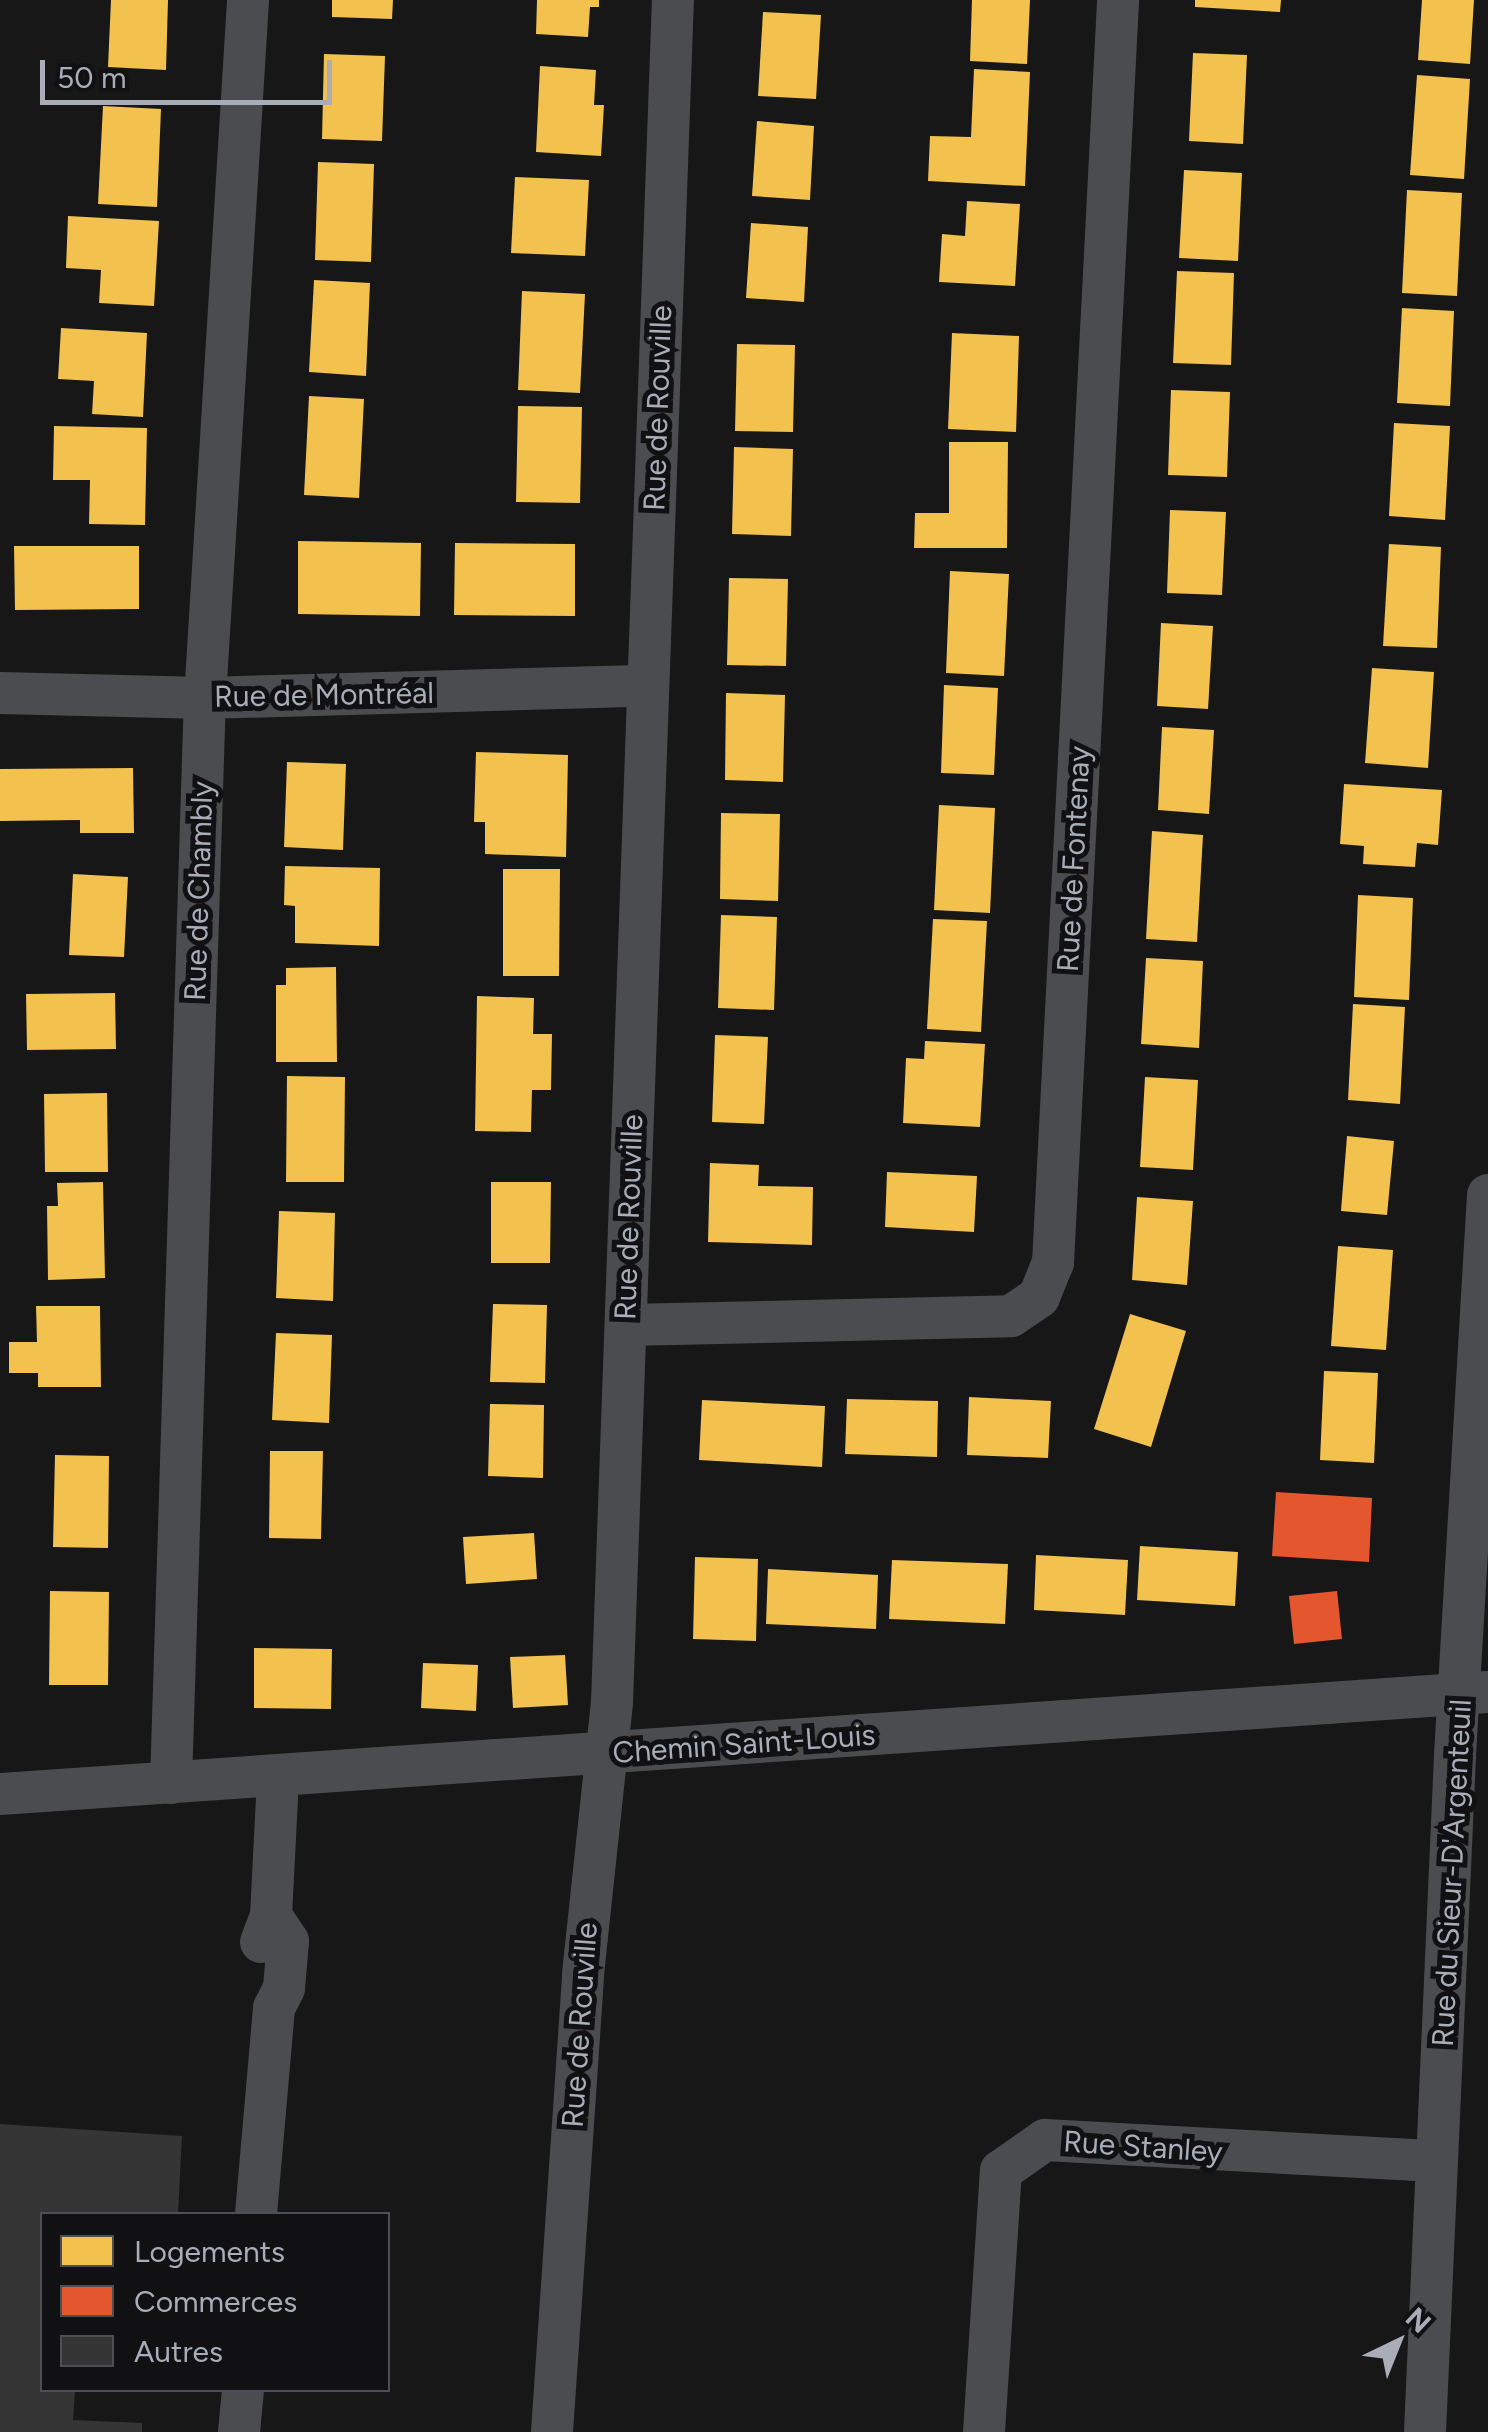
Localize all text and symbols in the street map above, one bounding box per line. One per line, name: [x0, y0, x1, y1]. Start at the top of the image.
scale bar: [45, 40, 338, 102]
text: 50 m: [57, 59, 126, 96]
street label: Rue de Rouville: [636, 305, 680, 511]
street label: Rue de Montréal: [214, 675, 434, 715]
street label: Rue de Fontenay: [1050, 745, 1098, 973]
street label: Rue de Chambly: [177, 781, 221, 1001]
street label: Rue de Rouville: [607, 1114, 651, 1320]
street label: Rue du Sieur-D'Argenteuil: [1425, 1698, 1479, 2048]
street label: Chemin Saint-Louis: [611, 1717, 877, 1771]
street label: Rue de Rouville: [555, 1921, 605, 2129]
street label: Rue Stanley: [1062, 2123, 1224, 2171]
legend: [40, 2212, 390, 2392]
text: Logements: [134, 2233, 285, 2270]
text: Commerces: [134, 2283, 297, 2320]
north arrow: [1348, 2292, 1448, 2392]
text: N: [1399, 2300, 1438, 2340]
text: Autres: [134, 2333, 223, 2370]

